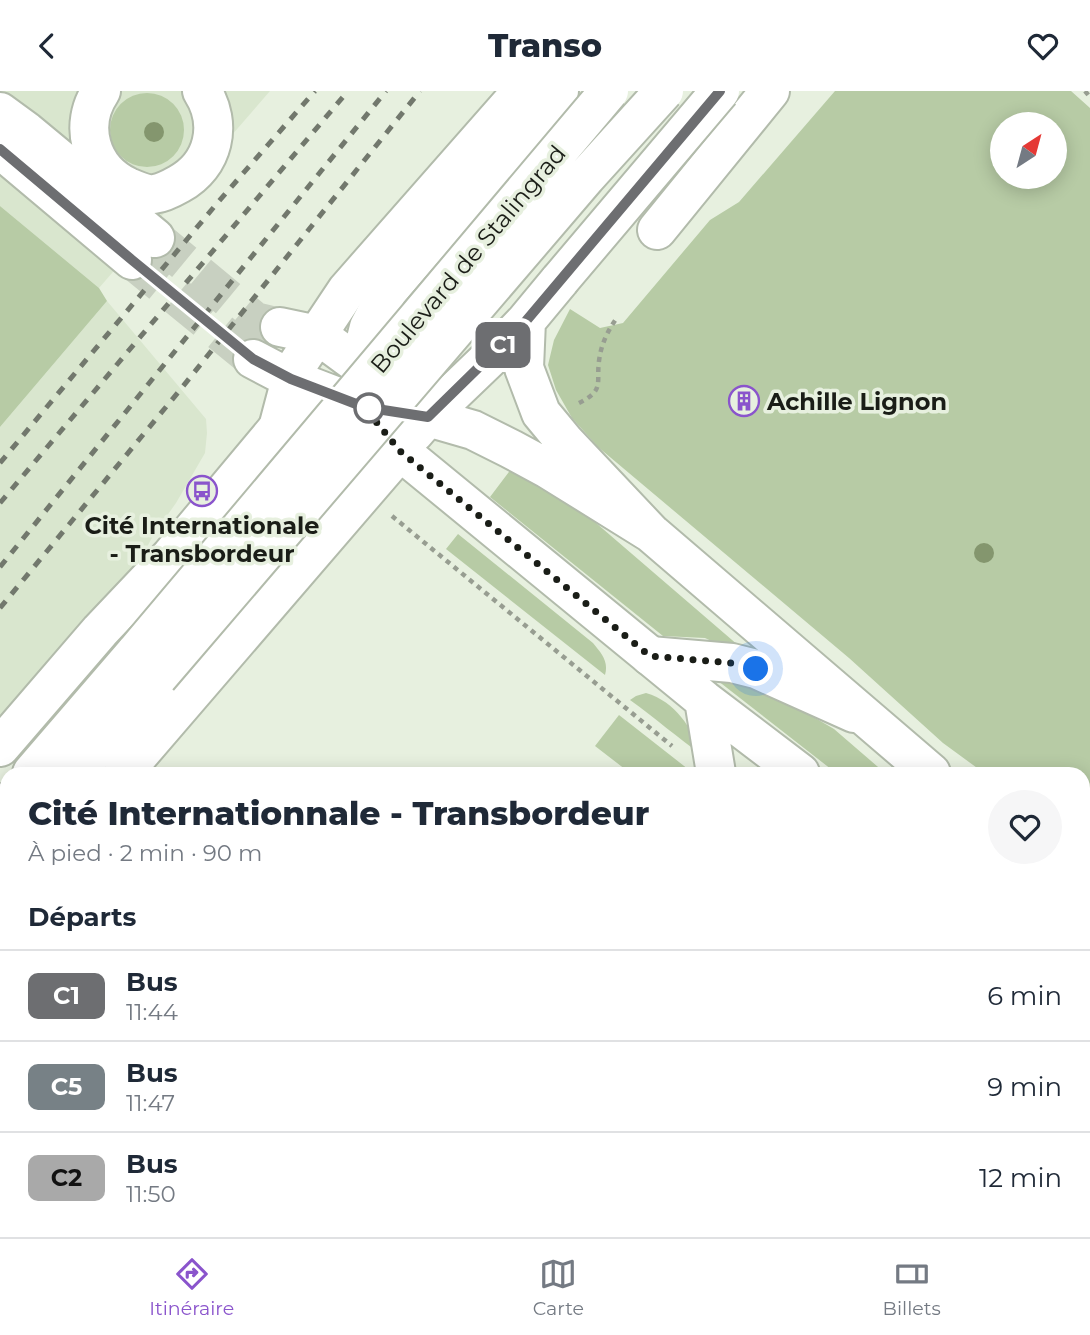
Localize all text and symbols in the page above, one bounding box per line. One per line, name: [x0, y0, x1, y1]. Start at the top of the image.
text: Transo: [488, 26, 602, 65]
icon: back: [28, 27, 66, 65]
icon: heart: [1024, 27, 1062, 65]
north arrow: [990, 112, 1068, 189]
map controls: [990, 112, 1067, 189]
street label: Boulevard de Stalingrad: [364, 139, 572, 379]
line badge: C1: [472, 322, 534, 368]
text: C1: [489, 330, 517, 359]
building icon: Achille Lignon: [727, 384, 761, 418]
place label: Achille Lignon: [766, 387, 947, 416]
unlabelled marker: [354, 393, 384, 423]
bus stop icon: Cité Internationale - Transbordeur: [185, 474, 219, 508]
place label: Cité Internationale - Transbordeur: [84, 511, 320, 568]
your location: [738, 651, 773, 686]
button: heart: [988, 790, 1062, 864]
text: Cité Internationnale - Transbordeur: [28, 793, 649, 833]
text: À pied · 2 min · 90 m: [28, 839, 262, 867]
text: Départs: [28, 901, 136, 933]
text: Bus: [126, 966, 178, 998]
text: 6 min: [987, 980, 1062, 1012]
text: C1: [53, 981, 80, 1010]
text: 11:44: [126, 998, 178, 1026]
text: Bus: [126, 1057, 178, 1089]
text: 9 min: [987, 1071, 1062, 1103]
text: C5: [51, 1072, 82, 1101]
text: 11:47: [126, 1089, 175, 1117]
text: Bus: [126, 1148, 178, 1180]
text: 12 min: [979, 1162, 1062, 1194]
text: C2: [51, 1163, 82, 1192]
text: 11:50: [126, 1180, 176, 1208]
tab: Itinéraire: [149, 1255, 234, 1320]
tab: Carte: [533, 1255, 584, 1320]
tab: Billets: [883, 1255, 941, 1320]

